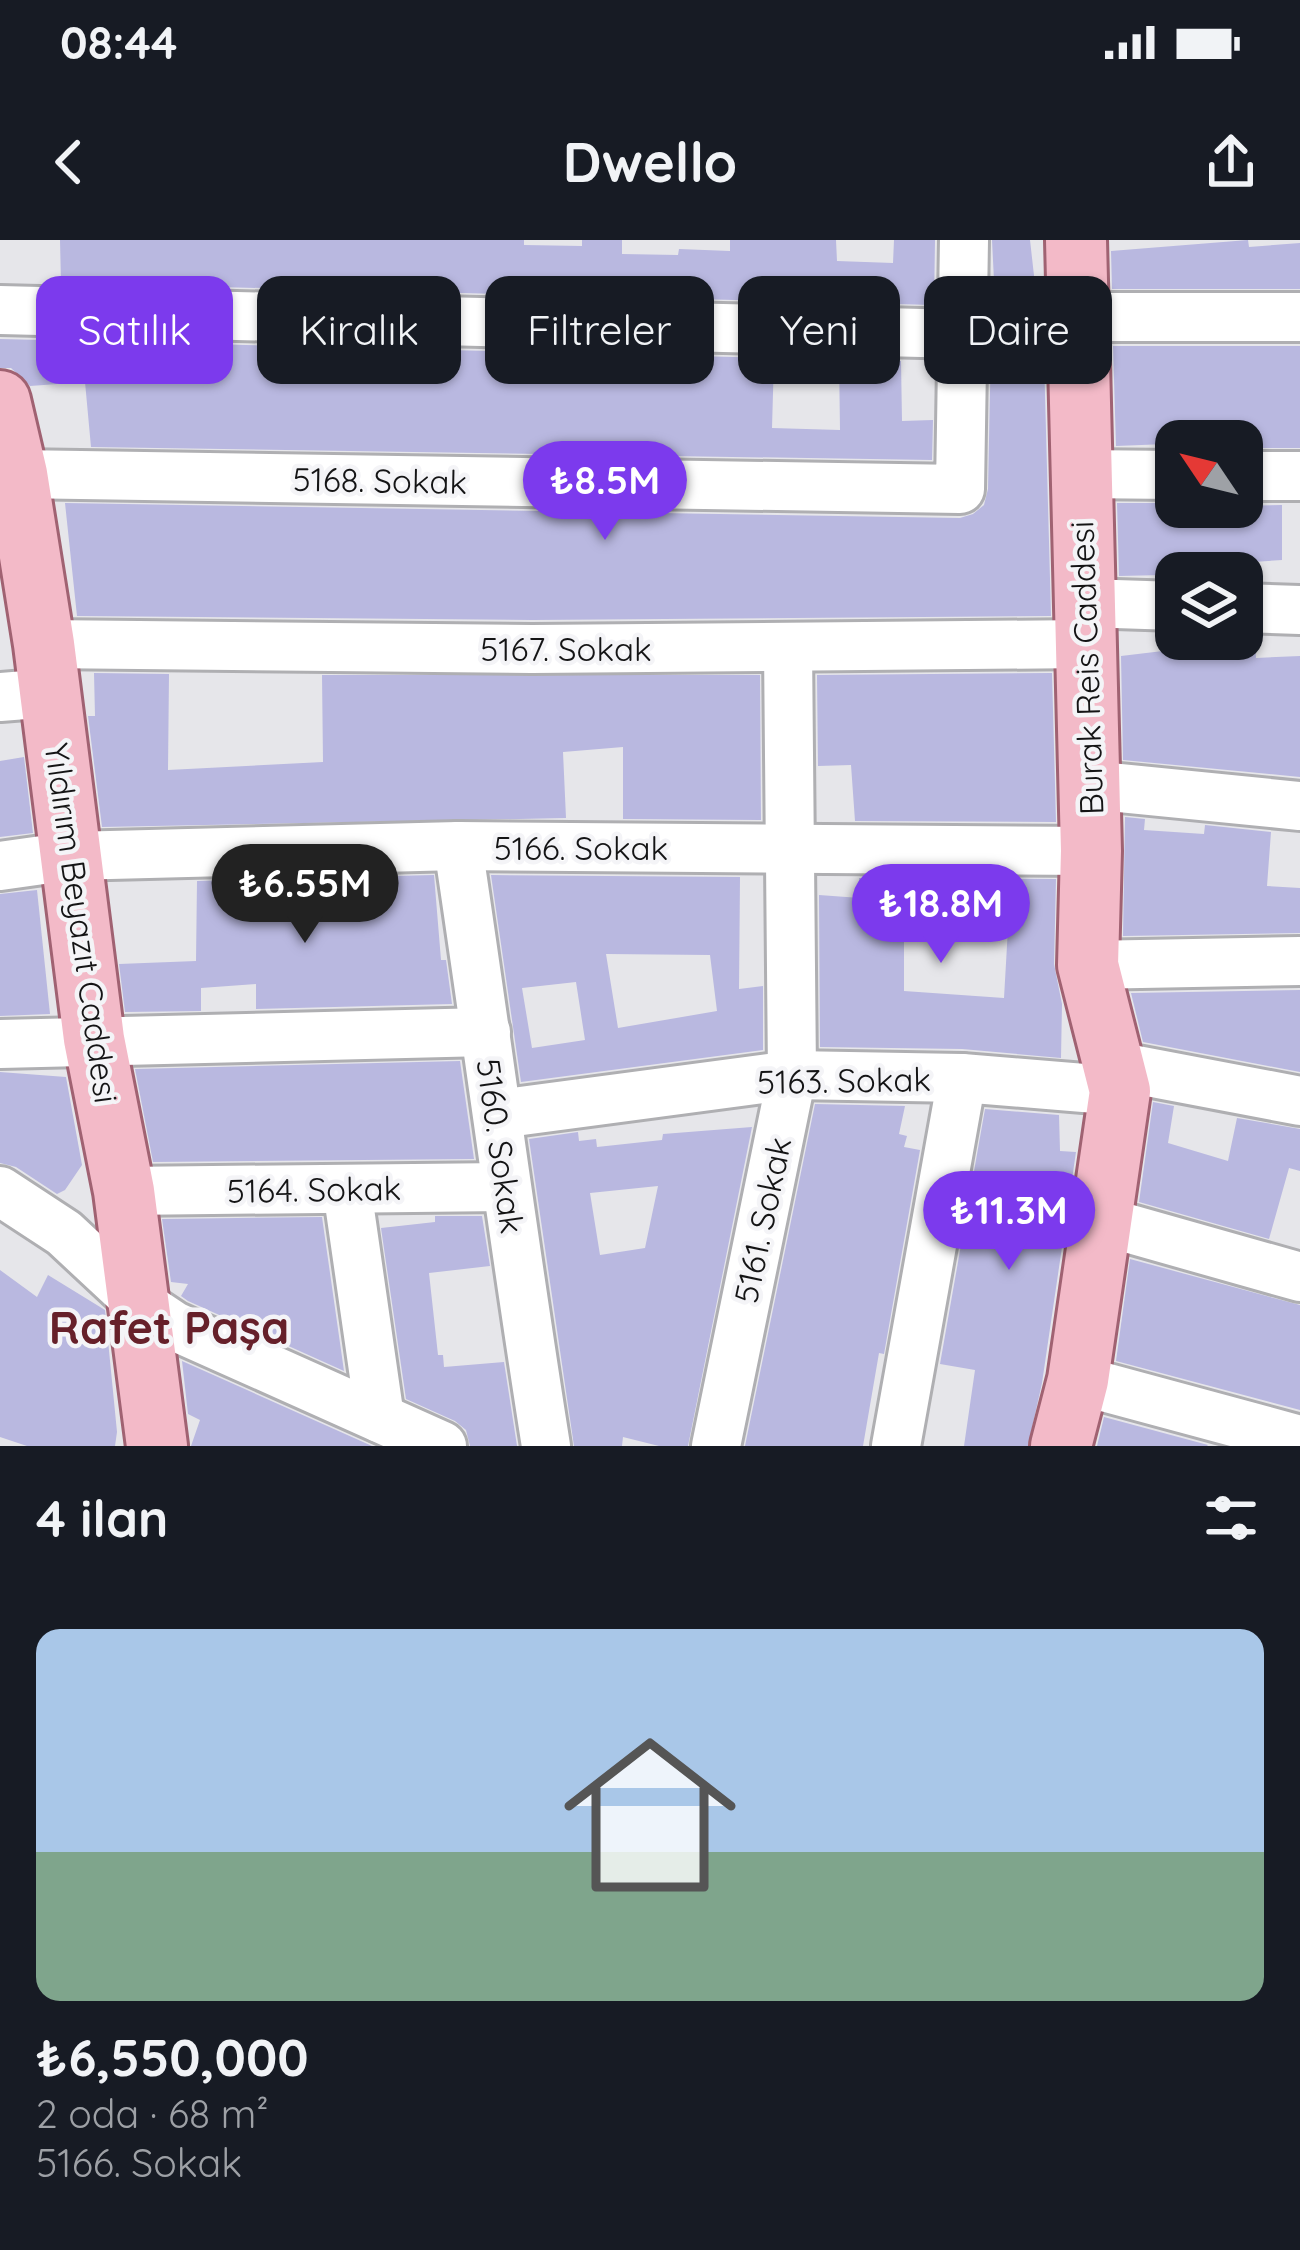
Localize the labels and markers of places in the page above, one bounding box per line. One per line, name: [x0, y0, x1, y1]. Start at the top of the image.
pin: ₺8.5M: [521, 441, 689, 543]
pin: ₺6.55M: [207, 844, 403, 946]
pin: ₺18.8M: [843, 864, 1039, 966]
pin: ₺11.3M: [911, 1171, 1107, 1273]

